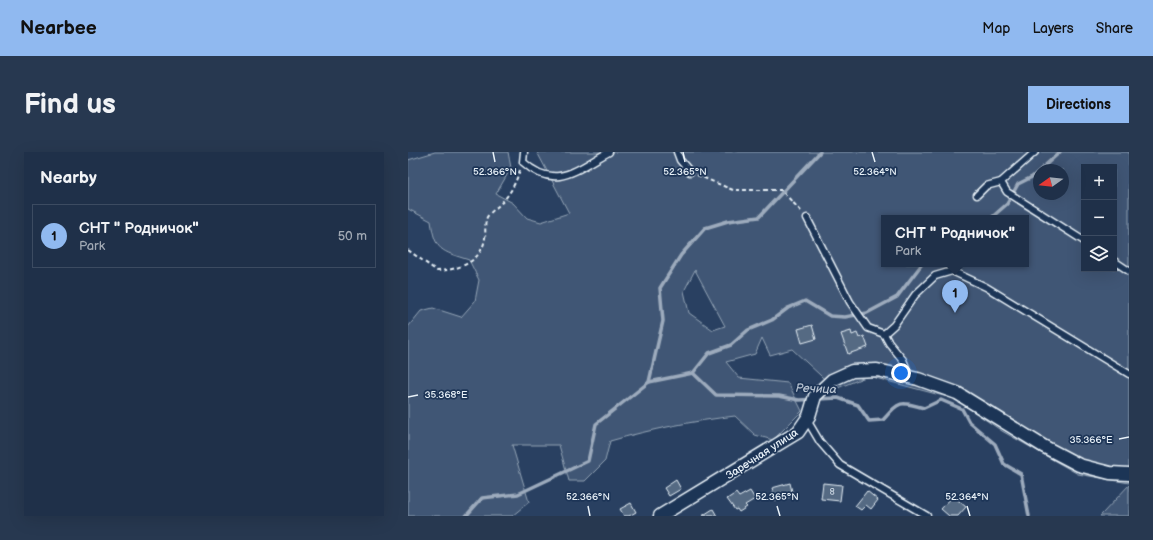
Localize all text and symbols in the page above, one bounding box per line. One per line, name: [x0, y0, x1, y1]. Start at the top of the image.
text: Nearbee: [20, 17, 97, 40]
text: Map: [982, 20, 1010, 37]
text: Layers: [1032, 20, 1074, 37]
text: Share: [1096, 20, 1133, 37]
button: Directions: [1028, 86, 1129, 123]
text: Find us: [24, 88, 116, 121]
north arrow: [1033, 164, 1069, 200]
map controls: [1081, 164, 1117, 272]
button: +: [1081, 164, 1117, 200]
text: 52.366°N: [473, 166, 517, 178]
text: 52.365°N: [663, 166, 707, 178]
text: 52.364°N: [853, 166, 897, 178]
text: Nearby: [40, 168, 97, 188]
button: −: [1081, 200, 1117, 236]
popup: [881, 215, 1029, 267]
text: СНТ " Родничок": [79, 219, 199, 238]
text: СНТ " Родничок": [895, 224, 1015, 243]
text: 1: [51, 228, 57, 244]
text: 50 m: [338, 228, 367, 244]
button: layers: [1081, 236, 1117, 272]
text: Park: [79, 238, 105, 254]
text: Park: [895, 243, 921, 259]
pin: 1: [942, 280, 968, 313]
your location: [891, 363, 911, 383]
water label: Речица: [795, 381, 837, 397]
text: 35.368°E: [424, 389, 468, 401]
street label: Заречная улица: [724, 426, 801, 482]
text: 35.366°E: [1069, 434, 1113, 446]
house number: 8: [829, 487, 835, 498]
text: 52.366°N: [566, 491, 610, 503]
text: 52.365°N: [755, 491, 799, 503]
text: 52.364°N: [945, 491, 989, 503]

